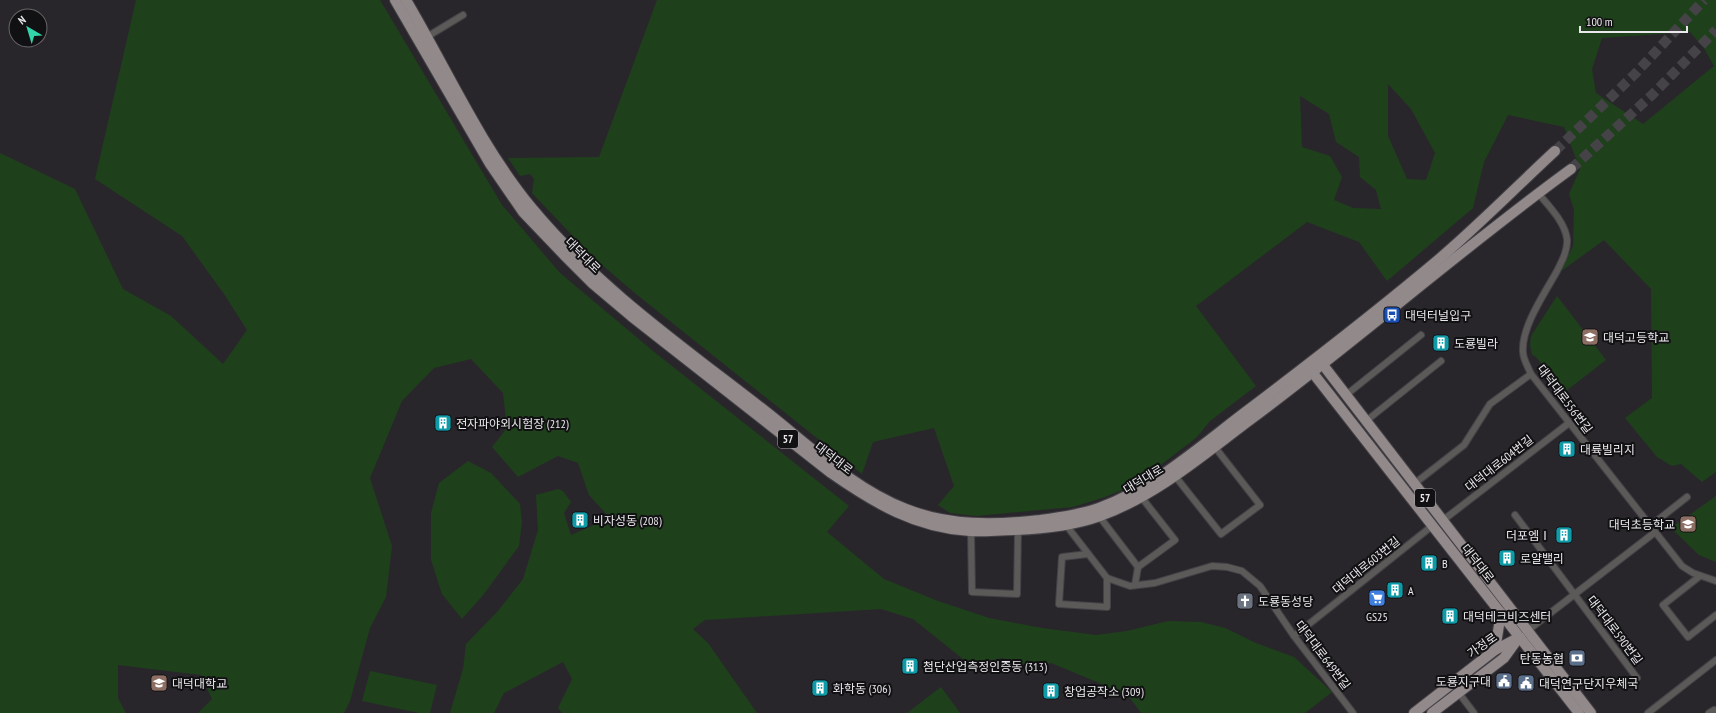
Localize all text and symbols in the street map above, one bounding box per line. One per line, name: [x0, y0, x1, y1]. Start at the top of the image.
north arrow: [8, 8, 48, 48]
scale bar: [1580, 8, 1687, 34]
text: N: [15, 13, 29, 27]
text: 100 m: [1586, 14, 1613, 29]
street label: 대덕대로: [562, 234, 604, 276]
bus stop icon: 대덕터널입구: [1382, 305, 1402, 325]
place label: 대덕터널입구: [1405, 308, 1471, 323]
school or university icon: 대덕고등학교: [1580, 327, 1600, 347]
place label: 대덕고등학교: [1603, 330, 1669, 345]
building icon: 도룡빌라: [1431, 333, 1451, 353]
place label: 도룡빌라: [1454, 336, 1498, 351]
street label: 대덕대로556번길: [1534, 362, 1596, 436]
building icon: 전자파야외시험장 (212): [433, 413, 453, 433]
place label: 전자파야외시험장 (212): [456, 416, 569, 431]
road number: 57: [778, 430, 798, 448]
street label: 대덕대로604번길: [1462, 432, 1536, 494]
street label: 대덕대로: [812, 438, 856, 478]
building icon: 대륙빌리지: [1557, 439, 1577, 459]
place label: 대륙빌리지: [1580, 442, 1635, 457]
street label: 대덕대로: [1120, 461, 1166, 497]
road number: 57: [1415, 489, 1435, 507]
building icon: 비자성동 (208): [570, 510, 590, 530]
place label: 비자성동 (208): [593, 513, 662, 528]
school or university icon: 대덕초등학교: [1678, 514, 1698, 534]
place label: 대덕초등학교: [1609, 517, 1675, 532]
building icon: 더포엠Ⅰ: [1554, 525, 1574, 545]
place label: 더포엠Ⅰ: [1506, 528, 1551, 543]
street label: 대덕대로603번길: [1329, 533, 1403, 597]
street label: 대덕대로: [1458, 541, 1498, 585]
building icon: 로얄밸리: [1497, 548, 1517, 568]
place label: 로얄밸리: [1520, 551, 1564, 566]
building icon: B: [1419, 553, 1439, 573]
place label: B: [1442, 556, 1448, 571]
building icon: A: [1385, 580, 1405, 600]
place label: A: [1408, 583, 1414, 598]
supermarket icon: GS25: [1367, 588, 1387, 608]
church icon: 도룡동성당: [1235, 591, 1255, 611]
street label: 대덕대로590번길: [1584, 593, 1646, 667]
place label: 도룡동성당: [1258, 594, 1313, 609]
building icon: 대덕테크비즈센터: [1440, 606, 1460, 626]
place label: GS25: [1366, 609, 1388, 624]
place label: 대덕테크비즈센터: [1463, 609, 1551, 624]
street label: 대덕대로649번길: [1292, 618, 1354, 692]
street label: 가정로: [1464, 629, 1500, 661]
bank icon: 탄동농협: [1567, 648, 1587, 668]
place label: 탄동농협: [1520, 651, 1564, 666]
building icon: 첨단산업측정인증동 (313): [900, 656, 920, 676]
place label: 첨단산업측정인증동 (313): [923, 659, 1047, 674]
public building icon: 도룡지구대: [1494, 671, 1514, 691]
school or university icon: 대덕대학교: [149, 673, 169, 693]
public building icon: 대덕연구단지우체국: [1516, 673, 1536, 693]
place label: 도룡지구대: [1436, 674, 1491, 689]
place label: 대덕대학교: [172, 676, 227, 691]
place label: 대덕연구단지우체국: [1539, 676, 1638, 691]
building icon: 화학동 (306): [810, 678, 830, 698]
place label: 화학동 (306): [833, 681, 891, 696]
building icon: 창업공작소 (309): [1041, 681, 1061, 701]
place label: 창업공작소 (309): [1064, 684, 1144, 699]

